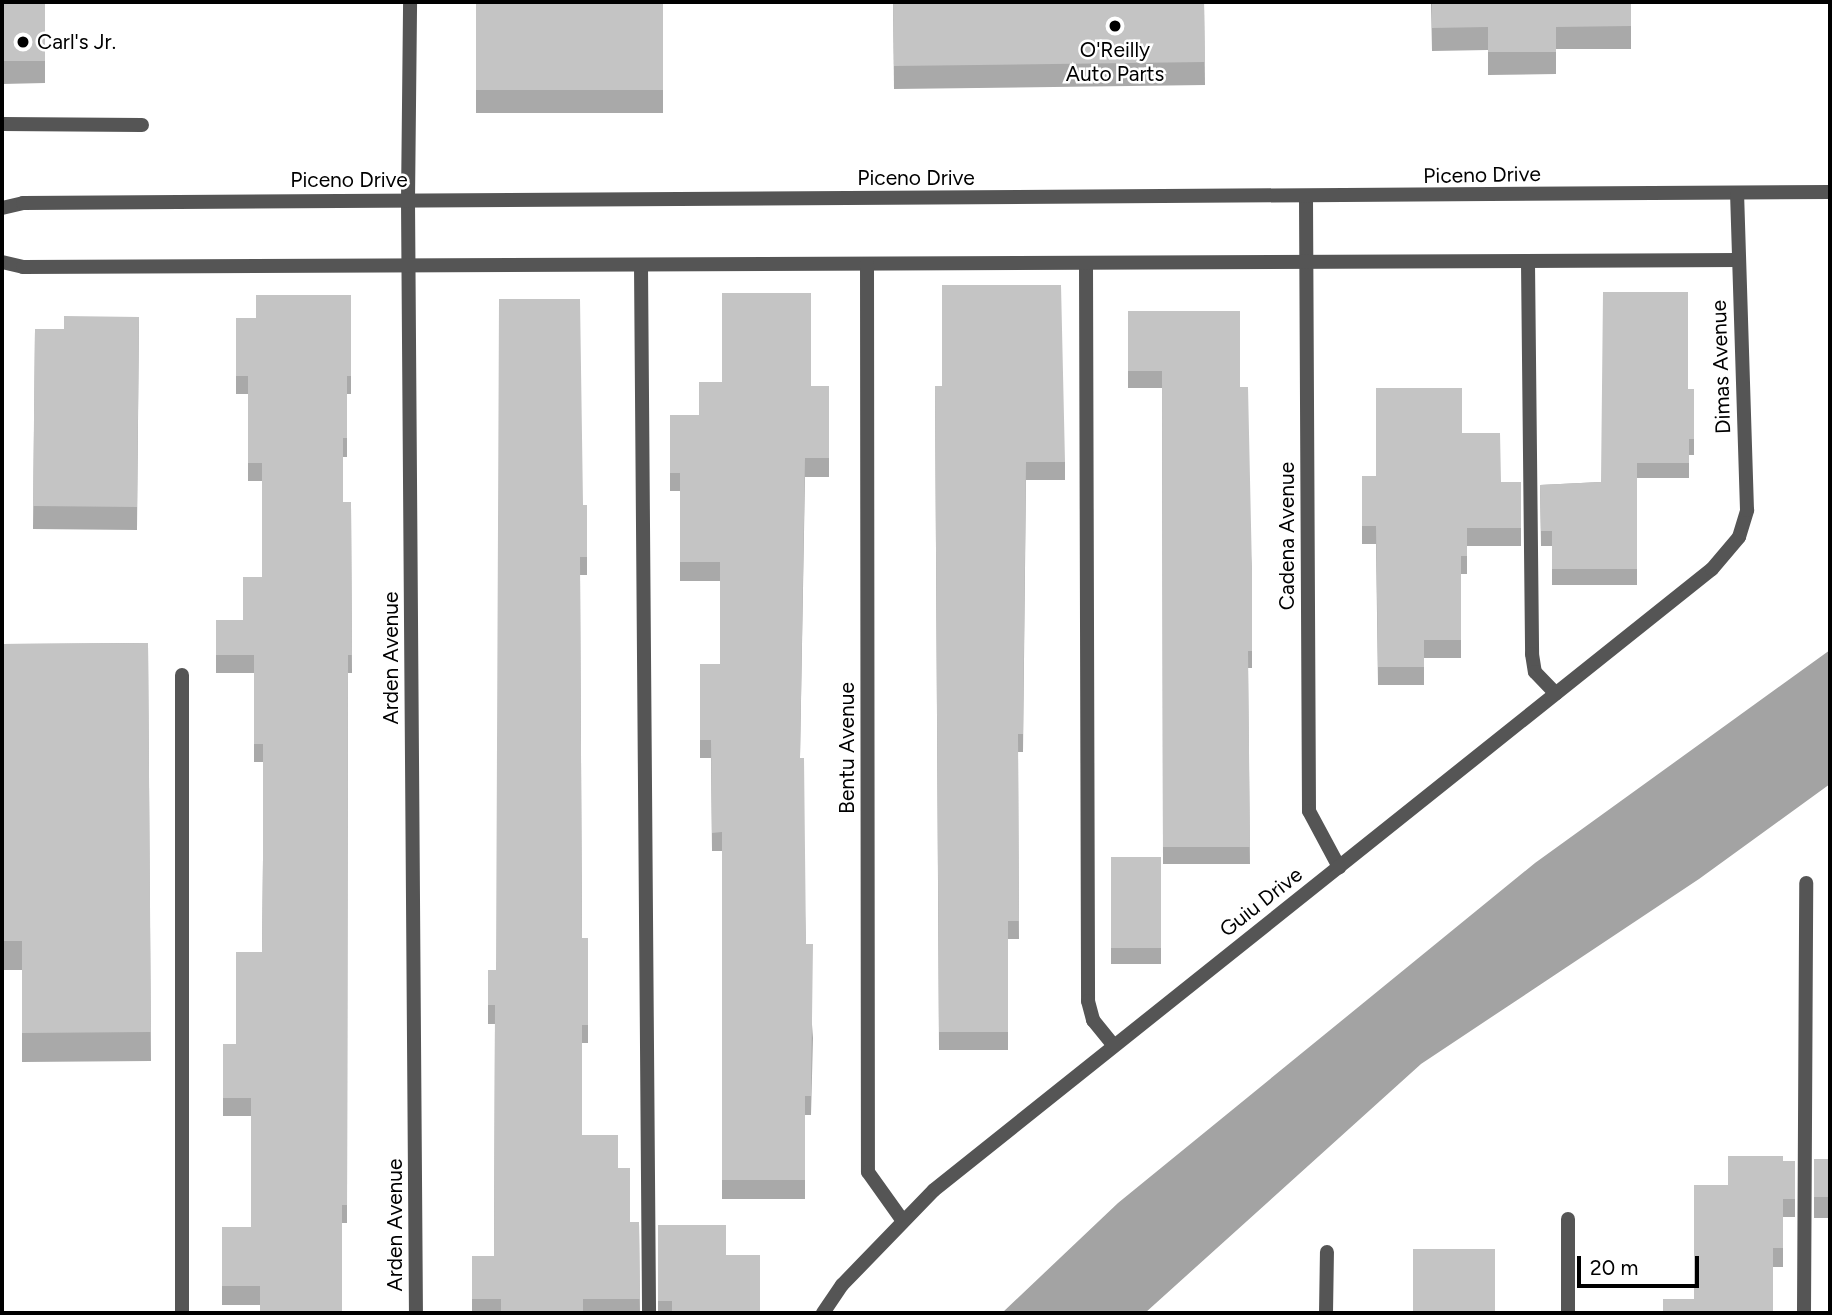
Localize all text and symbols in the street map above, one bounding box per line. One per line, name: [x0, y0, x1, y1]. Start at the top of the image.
marker: O'Reilly Auto Parts: [1107, 18, 1123, 34]
place label: Carl's Jr.: [37, 29, 116, 55]
marker: Carl's Jr.: [15, 34, 31, 50]
place label: O'Reilly Auto Parts: [1066, 37, 1164, 87]
street label: Piceno Drive: [1423, 161, 1541, 189]
street label: Piceno Drive: [857, 165, 975, 191]
street label: Piceno Drive: [290, 167, 408, 193]
street label: Dimas Avenue: [1706, 300, 1736, 434]
street label: Cadena Avenue: [1274, 462, 1300, 610]
street label: Arden Avenue: [378, 591, 404, 725]
street label: Bentu Avenue: [834, 682, 860, 814]
street label: Guiu Drive: [1215, 862, 1307, 942]
street label: Arden Avenue: [382, 1158, 408, 1292]
scale bar: [1580, 1242, 1702, 1286]
text: 20 m: [1590, 1255, 1638, 1280]

